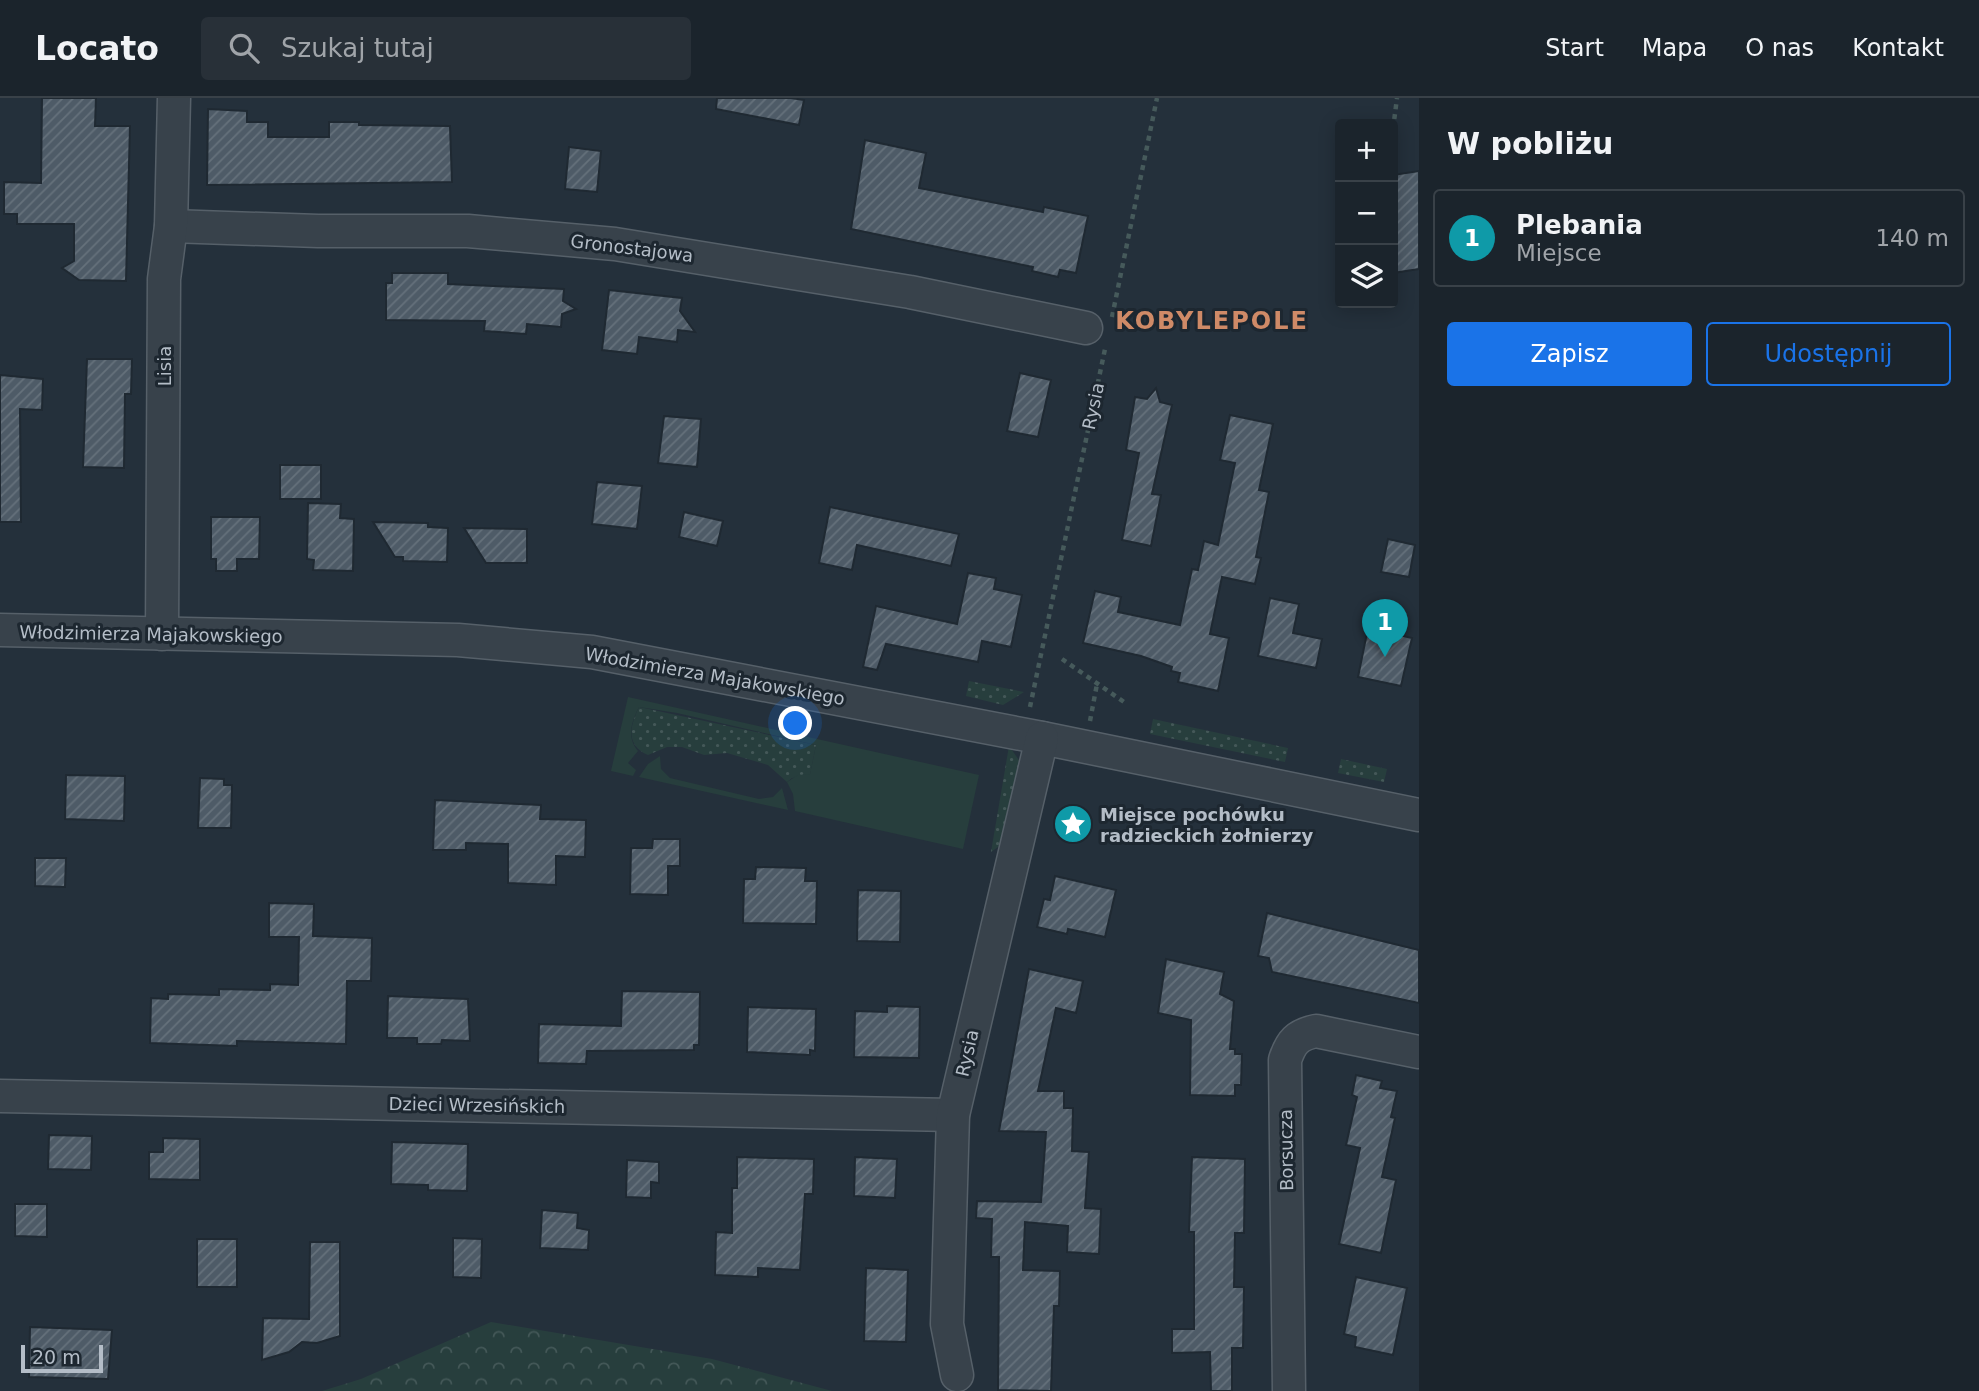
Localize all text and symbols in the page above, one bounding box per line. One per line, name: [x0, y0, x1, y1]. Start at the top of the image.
search box: [201, 17, 691, 80]
text: Locato: [35, 29, 159, 68]
icon: search: [225, 29, 263, 67]
text: Szukaj tutaj: [281, 33, 434, 63]
text: Start: [1545, 34, 1604, 62]
text: Mapa: [1642, 34, 1707, 62]
text: O nas: [1745, 34, 1814, 62]
text: Kontakt: [1852, 34, 1944, 62]
map controls: [1335, 119, 1398, 308]
button: +: [1335, 119, 1398, 182]
text: W pobliżu: [1447, 126, 1613, 161]
button: −: [1335, 182, 1398, 245]
text: Plebania: [1516, 210, 1643, 240]
text: 1: [1464, 225, 1480, 251]
text: 140 m: [1875, 225, 1949, 251]
street label: Gronostajowa: [569, 230, 695, 266]
text: Miejsce: [1516, 240, 1602, 266]
button: layers: [1335, 245, 1398, 308]
district label: KOBYLEPOLE: [1115, 307, 1309, 335]
button: Zapisz: [1447, 322, 1692, 386]
button: Udostępnij: [1706, 322, 1951, 386]
street label: Lisia: [154, 346, 175, 386]
street label: Rysia: [1078, 381, 1108, 431]
pin: 1: [1362, 599, 1408, 657]
street label: Włodzimierza Majakowskiego: [19, 621, 283, 647]
street label: Włodzimierza Majakowskiego: [583, 643, 847, 709]
your location: [778, 706, 812, 740]
place icon: Miejsce pochówku radzieckich żołnierzy: [1052, 803, 1094, 845]
place label: Miejsce pochówku radzieckich żołnierzy: [1100, 804, 1313, 846]
street label: Rysia: [951, 1027, 983, 1079]
street label: Dzieci Wrzesińskich: [388, 1093, 566, 1117]
street label: Borsucza: [1275, 1109, 1297, 1191]
scale bar: [21, 1342, 103, 1374]
text: 20 m: [32, 1346, 81, 1368]

